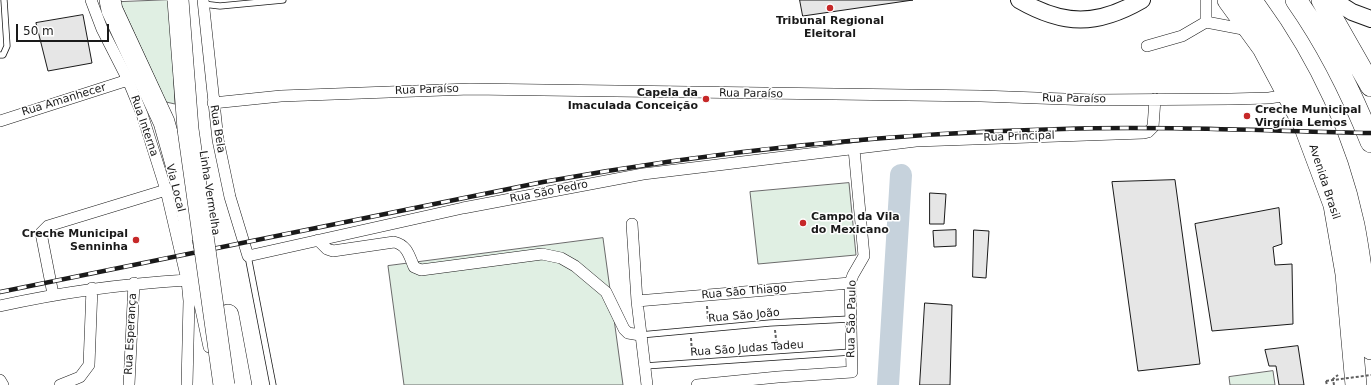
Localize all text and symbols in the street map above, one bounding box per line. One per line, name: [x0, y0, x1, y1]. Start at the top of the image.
marker: Tribunal Regional Eleitoral: [825, 3, 835, 13]
place label: Tribunal Regional Eleitoral: [776, 14, 884, 40]
scale bar: [18, 16, 111, 42]
text: 50 m: [23, 24, 54, 38]
street label: Rua Amanhecer: [20, 81, 108, 119]
street label: Rua Paraíso: [395, 82, 459, 98]
place label: Capela da Imaculada Conceição: [568, 86, 698, 112]
street label: Rua Paraíso: [719, 87, 783, 101]
street label: Rua Paraíso: [1042, 92, 1106, 106]
street label: Rua Interna: [127, 94, 161, 158]
marker: Capela da Imaculada Conceição: [701, 94, 711, 104]
place label: Creche Municipal Virgínia Lemos: [1255, 103, 1361, 129]
street label: Rua Bela: [207, 104, 227, 154]
marker: Creche Municipal Virgínia Lemos: [1242, 111, 1252, 121]
street label: Rua Principal: [983, 129, 1055, 145]
street label: Avenida Brasil: [1306, 143, 1342, 221]
street label: Linha Vermelha: [196, 150, 222, 236]
street label: Via Local: [163, 163, 187, 213]
street label: Rua São Pedro: [509, 178, 589, 206]
place label: Campo da Vila do Mexicano: [811, 210, 900, 236]
marker: Campo da Vila do Mexicano: [798, 218, 808, 228]
place label: Creche Municipal Senninha: [22, 227, 128, 253]
marker: Creche Municipal Senninha: [131, 235, 141, 245]
street label: Rua São Paulo: [845, 280, 859, 358]
street label: Rua São Thiago: [701, 282, 787, 302]
street label: Rua Esperança: [122, 293, 140, 375]
street label: Rua São João: [708, 306, 780, 326]
street label: Rua São Judas Tadeu: [690, 338, 804, 360]

